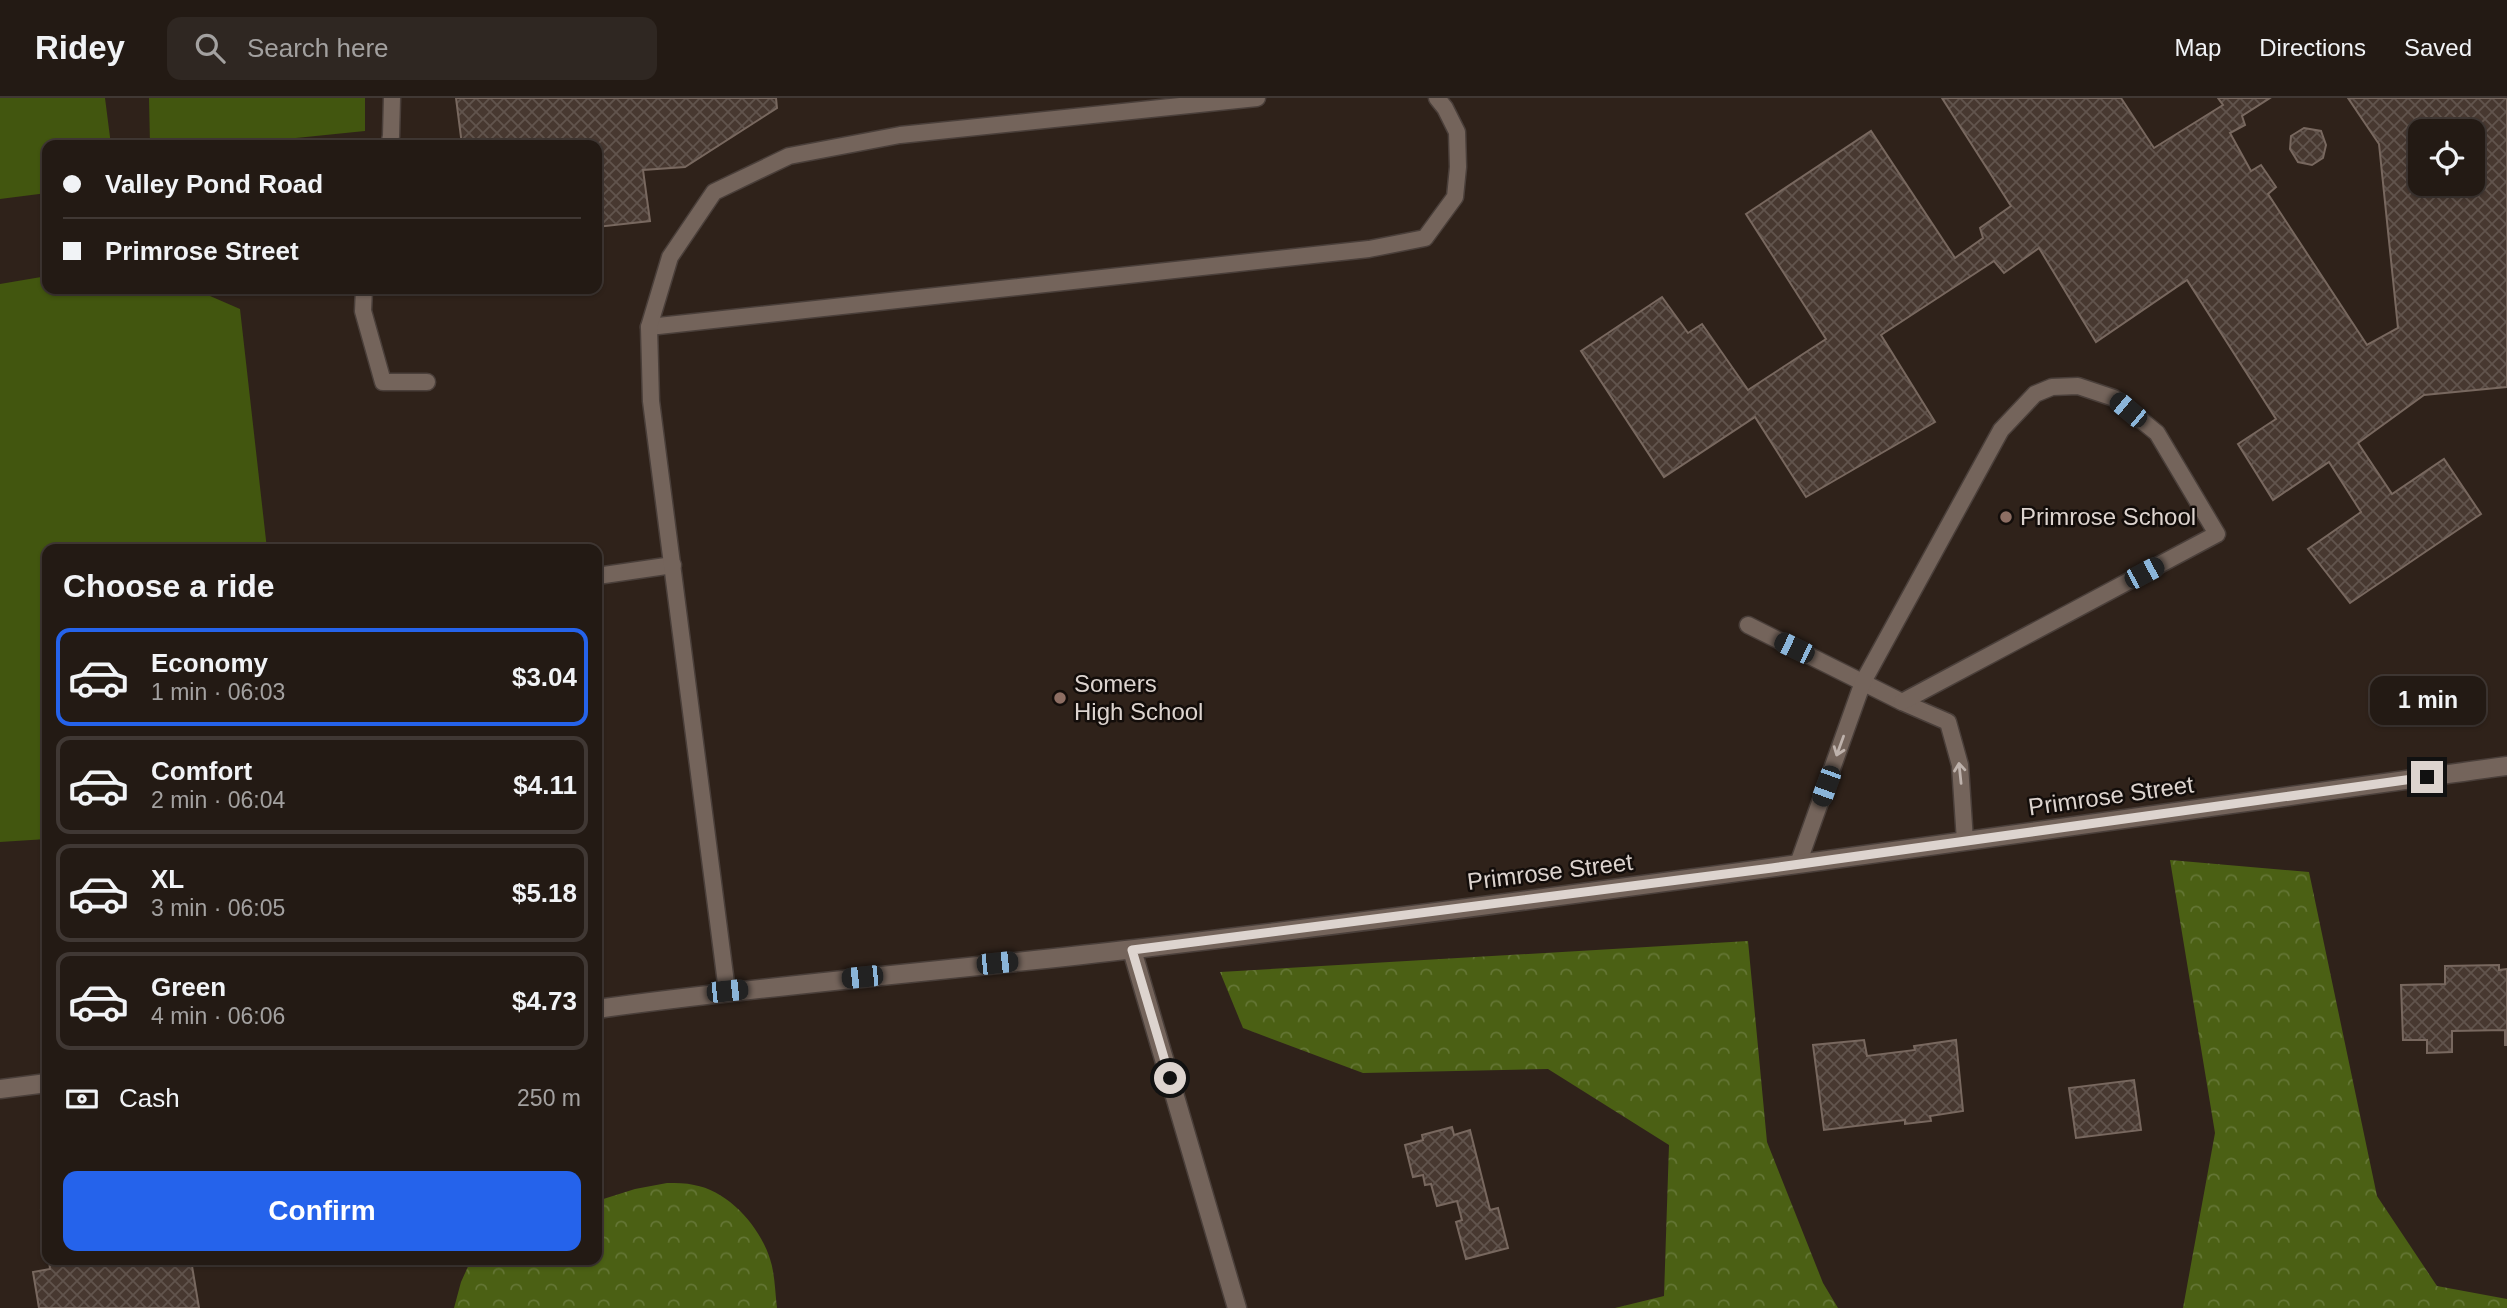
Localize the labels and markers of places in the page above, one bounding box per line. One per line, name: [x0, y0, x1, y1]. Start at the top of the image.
place label: Primrose School: [2020, 503, 2196, 530]
marker: Primrose School: [1998, 509, 2014, 525]
place label: Somers High School: [1074, 670, 1203, 725]
marker: Somers High School: [1052, 690, 1068, 706]

